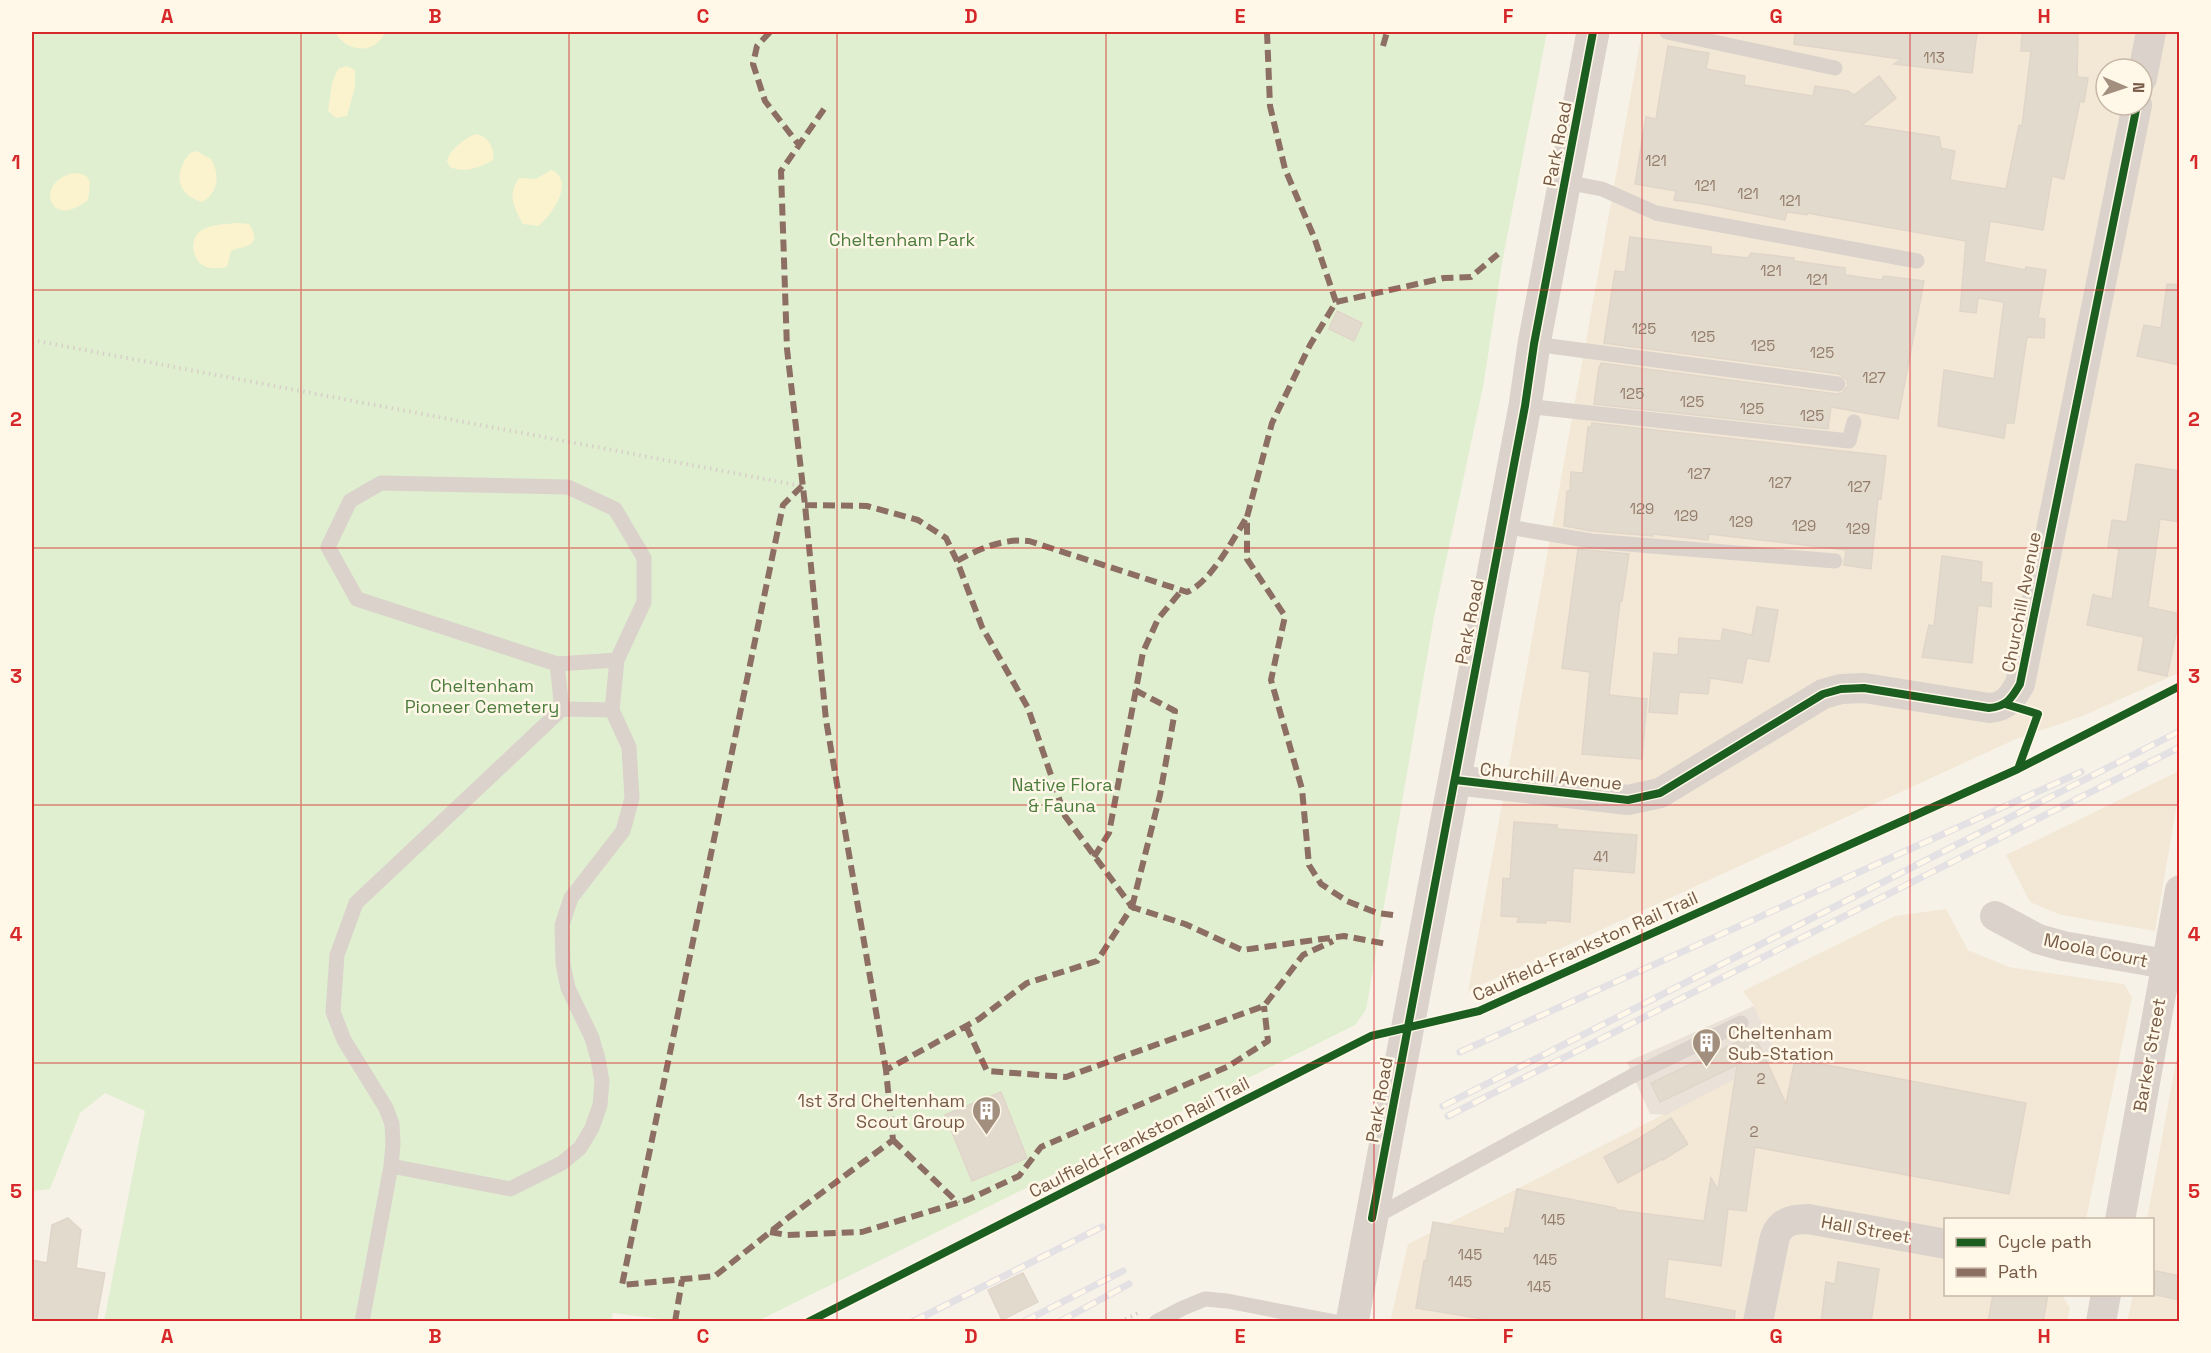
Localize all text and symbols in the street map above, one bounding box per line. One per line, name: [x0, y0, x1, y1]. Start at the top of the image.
text: A: [161, 3, 174, 29]
text: B: [428, 3, 442, 29]
text: C: [697, 3, 710, 29]
text: D: [964, 3, 978, 29]
text: E: [1234, 3, 1246, 29]
text: F: [1503, 3, 1514, 29]
text: G: [1769, 3, 1783, 29]
text: H: [2037, 3, 2051, 29]
house number: 113: [1923, 48, 1945, 67]
north arrow: [2094, 57, 2154, 117]
text: N: [2128, 82, 2149, 93]
street label: Park Road: [1537, 99, 1577, 189]
text: 1: [11, 149, 21, 175]
text: 1: [2189, 149, 2199, 175]
house number: 121: [1645, 151, 1667, 170]
house number: 121: [1694, 176, 1716, 195]
house number: 121: [1737, 184, 1759, 203]
house number: 121: [1779, 191, 1801, 210]
park label: Cheltenham Park: [829, 228, 975, 251]
house number: 121: [1760, 261, 1782, 280]
house number: 121: [1806, 270, 1828, 289]
house number: 125: [1632, 319, 1656, 338]
house number: 125: [1691, 327, 1715, 346]
house number: 125: [1751, 336, 1775, 355]
house number: 125: [1810, 343, 1834, 362]
house number: 127: [1862, 368, 1886, 387]
house number: 125: [1620, 384, 1644, 403]
house number: 125: [1680, 392, 1704, 411]
house number: 125: [1740, 399, 1764, 418]
text: 2: [10, 406, 22, 432]
house number: 125: [1800, 406, 1824, 425]
text: 2: [2188, 406, 2200, 432]
house number: 127: [1687, 464, 1711, 483]
house number: 127: [1768, 473, 1792, 492]
house number: 127: [1847, 477, 1871, 496]
house number: 129: [1630, 499, 1654, 518]
house number: 129: [1674, 506, 1698, 525]
house number: 129: [1729, 512, 1753, 531]
house number: 129: [1792, 516, 1816, 535]
house number: 129: [1846, 519, 1870, 538]
street label: Churchill Avenue: [1996, 530, 2046, 674]
street label: Park Road: [1449, 577, 1489, 667]
text: 3: [10, 663, 22, 689]
text: 3: [2188, 663, 2200, 689]
park label: Cheltenham Pioneer Cemetery: [405, 674, 559, 718]
street label: Churchill Avenue: [1479, 757, 1623, 795]
park label: Native Flora & Fauna: [1011, 773, 1113, 817]
house number: 41: [1593, 847, 1609, 866]
street label: Caulfield-Frankston Rail Trail: [1469, 886, 1701, 1006]
text: 4: [10, 921, 23, 947]
text: 4: [2188, 921, 2201, 947]
street label: Moola Court: [2042, 928, 2150, 972]
street label: Barker Street: [2128, 996, 2170, 1114]
place label: Cheltenham Sub-Station: [1728, 1021, 1834, 1065]
building icon: Cheltenham Sub-Station: [1691, 1026, 1723, 1068]
street label: Park Road: [1360, 1056, 1398, 1144]
house number: 2: [1756, 1069, 1766, 1088]
street label: Caulfield-Frankston Rail Trail: [1025, 1071, 1253, 1203]
place label: 1st 3rd Cheltenham Scout Group: [798, 1089, 965, 1133]
building icon: 1st 3rd Cheltenham Scout Group: [970, 1094, 1002, 1136]
house number: 2: [1749, 1122, 1759, 1141]
text: 5: [10, 1178, 22, 1204]
text: 5: [2188, 1178, 2200, 1204]
house number: 145: [1541, 1210, 1565, 1229]
street label: Hall Street: [1819, 1210, 1913, 1248]
legend: [1944, 1218, 2154, 1296]
text: Cycle path: [1998, 1230, 2092, 1253]
house number: 145: [1458, 1245, 1482, 1264]
house number: 145: [1533, 1250, 1557, 1269]
text: Path: [1998, 1260, 2038, 1283]
house number: 145: [1448, 1272, 1472, 1291]
house number: 145: [1527, 1277, 1551, 1296]
text: A: [161, 1323, 174, 1349]
text: B: [428, 1323, 442, 1349]
text: C: [697, 1323, 710, 1349]
text: D: [964, 1323, 978, 1349]
text: E: [1234, 1323, 1246, 1349]
text: F: [1503, 1323, 1514, 1349]
text: G: [1769, 1323, 1783, 1349]
text: H: [2037, 1323, 2051, 1349]

